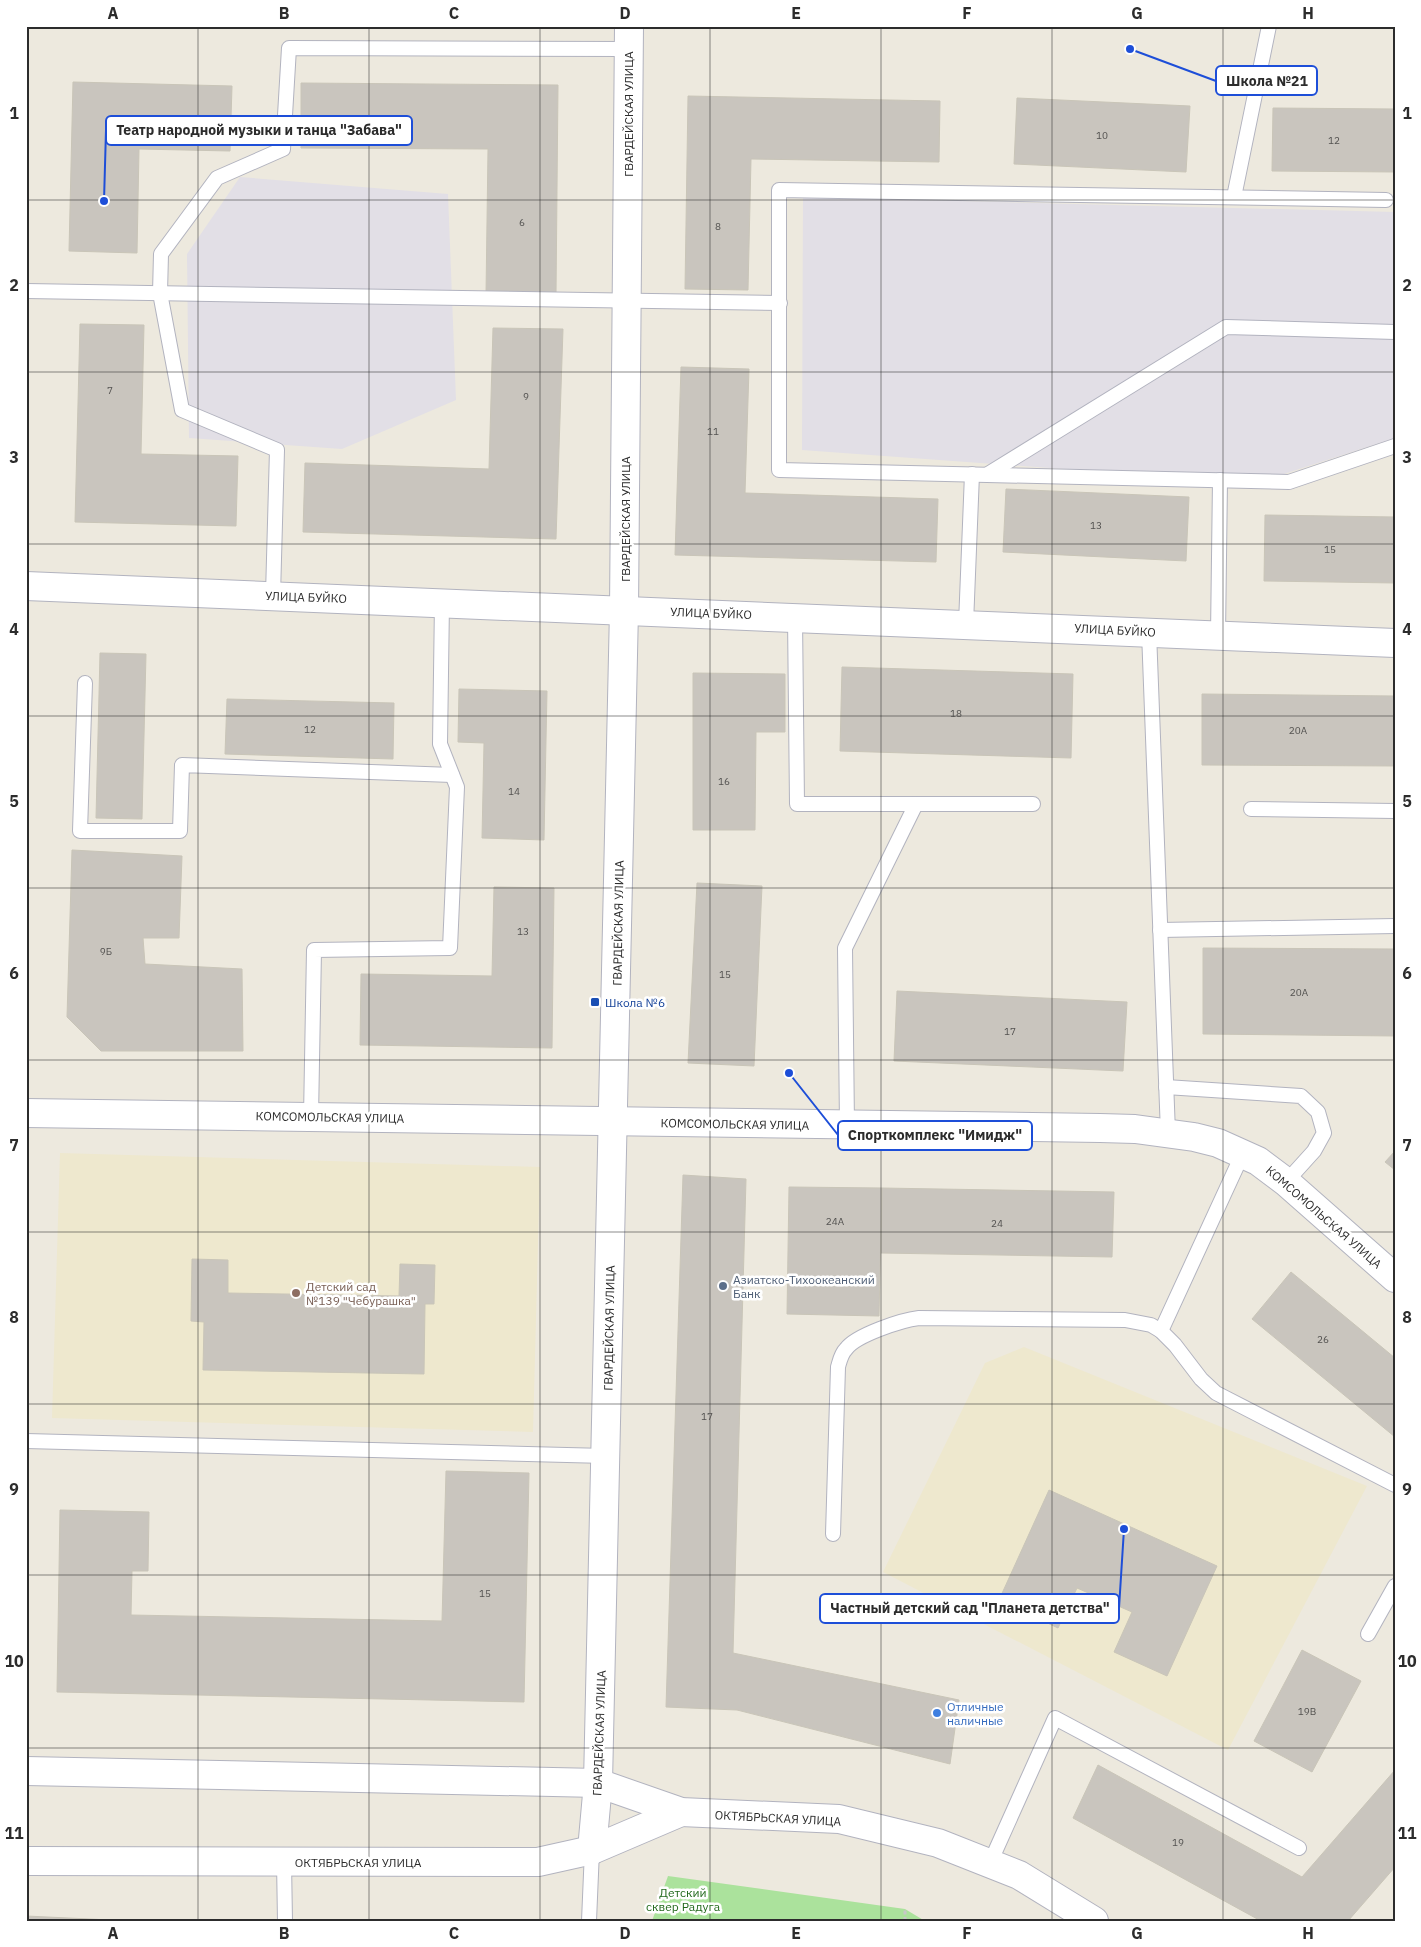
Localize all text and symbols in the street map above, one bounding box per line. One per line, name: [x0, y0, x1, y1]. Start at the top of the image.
text: A: [108, 3, 119, 23]
text: B: [279, 3, 290, 23]
text: C: [449, 3, 459, 23]
text: D: [619, 3, 631, 23]
text: E: [791, 3, 801, 23]
text: F: [962, 3, 972, 23]
text: G: [1131, 3, 1143, 23]
text: H: [1302, 3, 1314, 23]
street label: ГВАРДЕЙСКАЯ УЛИЦА: [621, 51, 636, 177]
callout: Школа №21: [1216, 66, 1317, 95]
text: Школа №21: [1226, 72, 1308, 90]
text: 1: [9, 103, 19, 123]
text: 1: [1402, 103, 1412, 123]
callout: Театр народной музыки и танца "Забава": [106, 116, 412, 145]
text: Театр народной музыки и танца "Забава": [116, 121, 402, 139]
house number: 10: [1096, 129, 1108, 142]
house number: 12: [1328, 134, 1340, 147]
house number: 6: [519, 216, 525, 229]
house number: 8: [715, 220, 721, 233]
text: 2: [9, 275, 19, 295]
text: 2: [1402, 275, 1412, 295]
house number: 7: [107, 384, 113, 397]
house number: 9: [523, 390, 529, 403]
house number: 11: [707, 425, 719, 438]
text: 3: [9, 447, 19, 467]
text: 3: [1402, 447, 1412, 467]
street label: ГВАРДЕЙСКАЯ УЛИЦА: [618, 456, 633, 582]
house number: 13: [1090, 519, 1102, 532]
house number: 15: [1324, 543, 1336, 556]
street label: УЛИЦА БУЙКО: [265, 588, 347, 606]
street label: УЛИЦА БУЙКО: [670, 604, 752, 622]
text: 4: [9, 619, 19, 639]
text: 4: [1402, 619, 1412, 639]
street label: УЛИЦА БУЙКО: [1074, 620, 1156, 640]
house number: 18: [950, 707, 962, 720]
house number: 12: [304, 723, 316, 736]
house number: 20А: [1289, 724, 1308, 737]
house number: 16: [718, 775, 730, 788]
house number: 14: [508, 785, 520, 798]
text: 5: [9, 791, 19, 811]
text: 5: [1402, 791, 1412, 811]
street label: ГВАРДЕЙСКАЯ УЛИЦА: [609, 860, 627, 986]
house number: 13: [517, 925, 529, 938]
house number: 9Б: [100, 945, 112, 958]
text: 6: [9, 963, 19, 983]
text: 6: [1402, 963, 1412, 983]
house number: 15: [719, 968, 731, 981]
house number: 20А: [1290, 986, 1309, 999]
place label: Школа №6: [605, 995, 665, 1010]
marker: Школа №6: [589, 996, 601, 1008]
house number: 17: [1004, 1025, 1016, 1038]
street label: КОМСОМОЛЬСКАЯ УЛИЦА: [256, 1108, 405, 1126]
street label: КОМСОМОЛЬСКАЯ УЛИЦА: [661, 1115, 810, 1133]
callout: Спорткомплекс "Имидж": [838, 1121, 1032, 1150]
text: Спорткомплекс "Имидж": [848, 1126, 1022, 1144]
text: 7: [9, 1135, 19, 1155]
text: 7: [1402, 1135, 1412, 1155]
street label: КОМСОМОЛЬСКАЯ УЛИЦА: [1263, 1163, 1385, 1272]
house number: 24А: [826, 1215, 845, 1228]
house number: 24: [991, 1217, 1003, 1230]
street label: ГВАРДЕЙСКАЯ УЛИЦА: [600, 1265, 618, 1391]
place label: Азиатско-Тихоокеанский Банк: [733, 1272, 875, 1301]
place label: Детский сад №139 "Чебурашка": [306, 1279, 416, 1308]
marker: Азиатско-Тихоокеанский Банк: [717, 1280, 729, 1292]
marker: Детский сад №139 "Чебурашка": [290, 1287, 302, 1299]
text: 8: [9, 1307, 19, 1327]
text: 8: [1402, 1307, 1412, 1327]
house number: 26: [1317, 1333, 1329, 1346]
house number: 17: [701, 1410, 713, 1423]
text: 9: [9, 1479, 19, 1499]
text: 9: [1402, 1479, 1412, 1499]
house number: 15: [479, 1587, 491, 1600]
callout: Частный детский сад "Планета детства": [820, 1594, 1119, 1623]
text: Частный детский сад "Планета детства": [830, 1599, 1110, 1617]
text: 10: [4, 1651, 24, 1671]
text: 10: [1397, 1651, 1417, 1671]
street label: ГВАРДЕЙСКАЯ УЛИЦА: [589, 1670, 609, 1796]
place label: Отличные наличные: [947, 1699, 1004, 1728]
house number: 19В: [1298, 1705, 1316, 1718]
marker: Отличные наличные: [931, 1707, 943, 1719]
street label: ОКТЯБРЬСКАЯ УЛИЦА: [714, 1807, 842, 1829]
text: 11: [4, 1823, 24, 1843]
text: 11: [1397, 1823, 1417, 1843]
house number: 19: [1172, 1836, 1184, 1849]
street label: ОКТЯБРЬСКАЯ УЛИЦА: [295, 1855, 422, 1870]
park label: Детский сквер Радуга: [646, 1885, 721, 1914]
text: A: [108, 1923, 119, 1943]
text: B: [279, 1923, 290, 1943]
text: C: [449, 1923, 459, 1943]
text: D: [619, 1923, 631, 1943]
text: E: [791, 1923, 801, 1943]
text: F: [962, 1923, 972, 1943]
text: G: [1131, 1923, 1143, 1943]
text: H: [1302, 1923, 1314, 1943]

